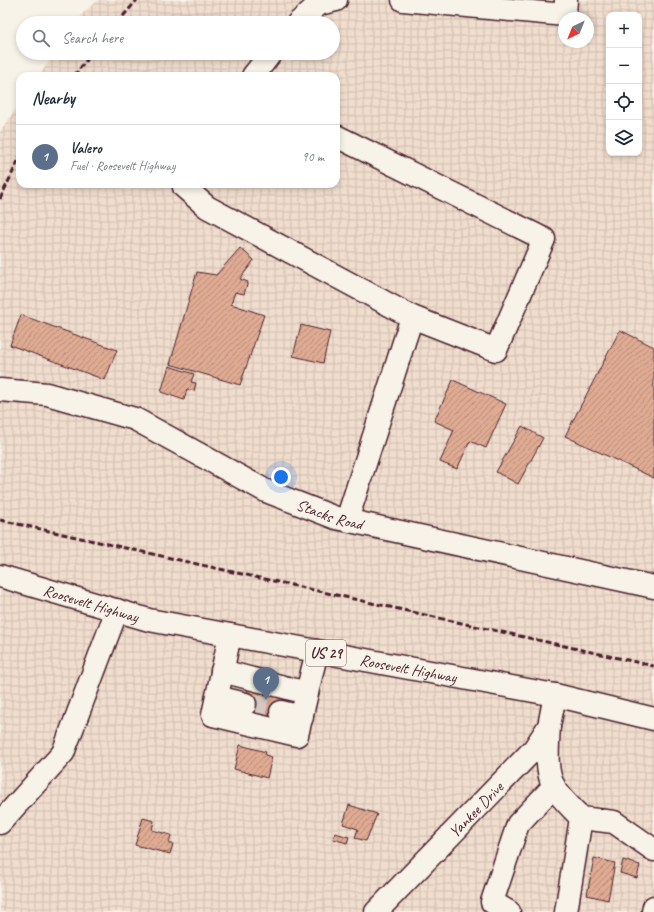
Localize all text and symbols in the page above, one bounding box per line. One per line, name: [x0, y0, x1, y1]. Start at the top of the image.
north arrow: [558, 12, 594, 48]
map controls: [606, 12, 642, 156]
button: +: [606, 12, 642, 48]
search box: [16, 16, 340, 60]
icon: search: [30, 27, 52, 49]
text: Search here: [62, 29, 123, 48]
button: −: [606, 48, 642, 84]
button: locate: [606, 84, 642, 120]
text: Nearby: [32, 88, 75, 109]
button: layers: [606, 120, 642, 156]
text: Valero: [70, 139, 102, 158]
text: 1: [42, 149, 48, 165]
text: 90 m: [302, 149, 324, 165]
text: Fuel · Roosevelt Highway: [70, 158, 175, 174]
your location: [271, 467, 291, 487]
street label: Stacks Road: [294, 495, 367, 535]
street label: Roosevelt Highway: [41, 580, 142, 628]
road number: US 29: [306, 640, 346, 666]
street label: Roosevelt Highway: [358, 650, 460, 688]
pin: 1: [253, 667, 279, 700]
street label: Yankee Drive: [445, 777, 509, 842]

